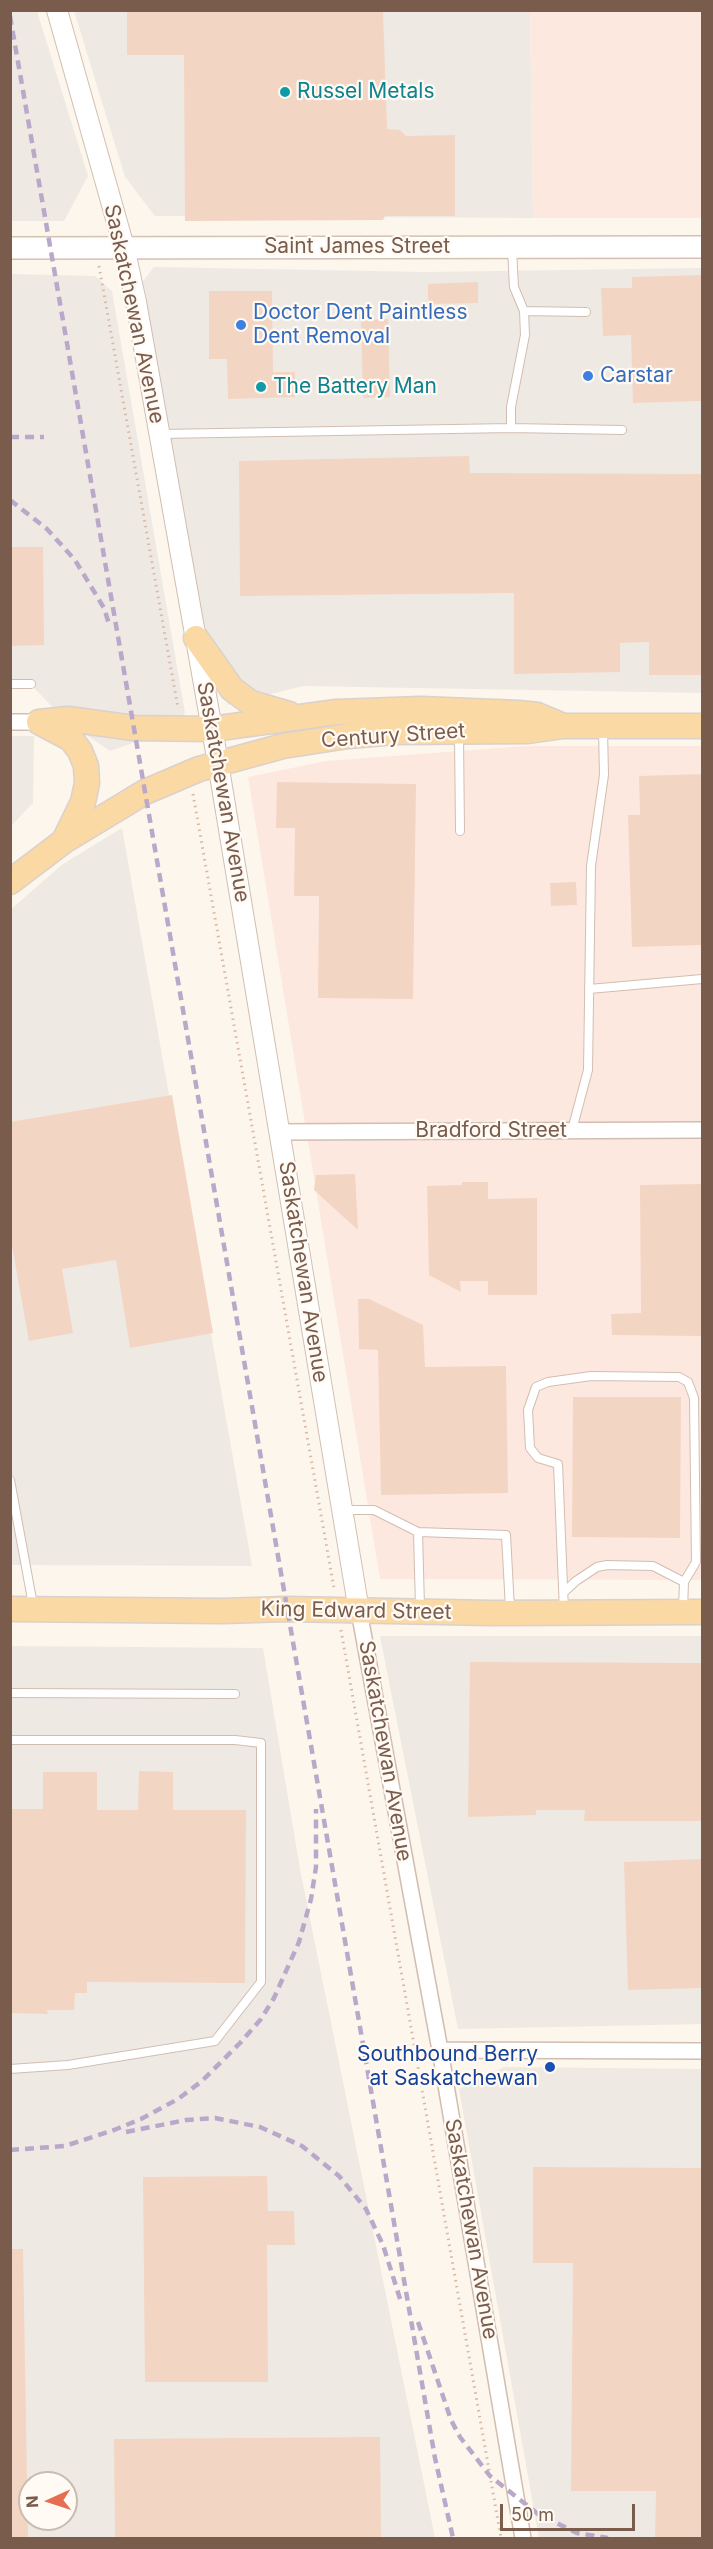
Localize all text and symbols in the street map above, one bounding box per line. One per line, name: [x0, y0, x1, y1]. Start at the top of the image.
place label: Russel Metals: [297, 79, 434, 105]
marker: Russel Metals: [278, 85, 292, 99]
street label: Saskatchewan Avenue: [98, 202, 170, 426]
street label: Saint James Street: [264, 234, 450, 260]
place label: Doctor Dent Paintless Dent Removal: [253, 300, 467, 350]
marker: Doctor Dent Paintless Dent Removal: [234, 318, 248, 332]
place label: Carstar: [600, 363, 673, 389]
marker: Carstar: [581, 369, 595, 383]
place label: The Battery Man: [273, 374, 437, 400]
marker: The Battery Man: [254, 380, 268, 394]
street label: Saskatchewan Avenue: [191, 680, 255, 904]
street label: Century Street: [320, 718, 466, 754]
street label: Bradford Street: [415, 1118, 567, 1144]
street label: Saskatchewan Avenue: [273, 1160, 333, 1384]
street label: King Edward Street: [260, 1597, 452, 1625]
street label: Saskatchewan Avenue: [353, 1639, 417, 1863]
place label: Southbound Berry at Saskatchewan: [357, 2042, 538, 2092]
marker: Southbound Berry at Saskatchewan: [543, 2060, 557, 2074]
street label: Saskatchewan Avenue: [439, 2117, 503, 2341]
north arrow: [18, 2471, 78, 2531]
scale bar: [503, 2492, 638, 2530]
text: N: [22, 2495, 42, 2508]
text: 50 m: [511, 2504, 554, 2525]

